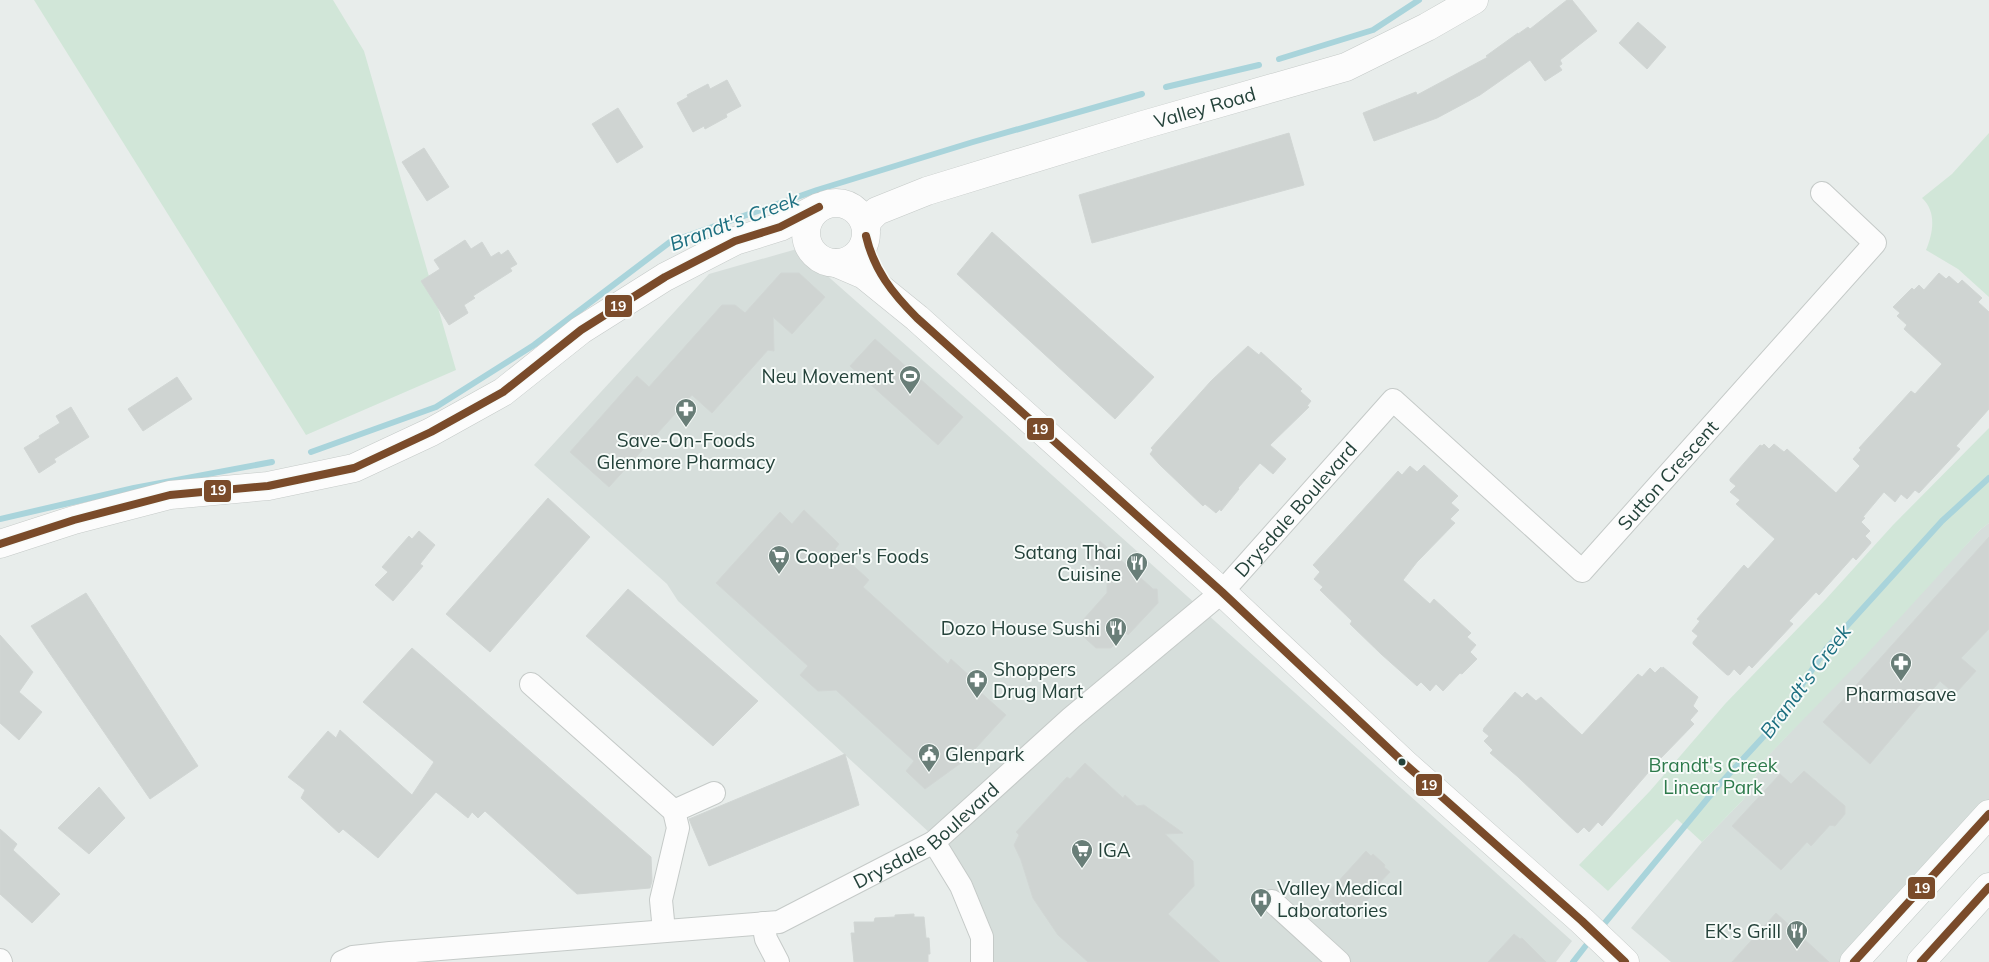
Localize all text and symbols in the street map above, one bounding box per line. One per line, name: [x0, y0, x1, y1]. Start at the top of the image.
street label: Valley Road: [1151, 81, 1258, 133]
water label: Brandt's Creek: [666, 186, 803, 256]
line badge: 19: [604, 294, 633, 318]
text: 19: [610, 297, 626, 315]
place label: Neu Movement: [761, 364, 894, 388]
sports icon: Neu Movement: [898, 364, 922, 395]
pharmacy icon: Save-On-Foods Glenmore Pharmacy: [674, 397, 698, 428]
street label: Sutton Crescent: [1612, 415, 1723, 535]
line badge: 19: [1026, 417, 1055, 441]
text: 19: [1032, 420, 1048, 438]
place label: Save-On-Foods Glenmore Pharmacy: [597, 428, 775, 474]
street label: Drysdale Boulevard: [1229, 437, 1362, 582]
line badge: 19: [203, 479, 232, 503]
text: 19: [210, 481, 226, 499]
place label: Satang Thai Cuisine: [1014, 540, 1121, 586]
supermarket icon: Cooper's Foods: [767, 544, 791, 575]
place label: Cooper's Foods: [795, 544, 929, 568]
restaurant icon: Satang Thai Cuisine: [1125, 551, 1149, 582]
place label: Dozo House Sushi: [941, 616, 1100, 640]
restaurant icon: Dozo House Sushi: [1104, 616, 1128, 647]
water label: Brandt's Creek: [1754, 619, 1856, 743]
pharmacy icon: Pharmasave: [1889, 651, 1913, 682]
place label: Shoppers Drug Mart: [993, 657, 1084, 703]
pharmacy icon: Shoppers Drug Mart: [965, 668, 989, 699]
place label: Pharmasave: [1846, 682, 1956, 706]
public building icon: Glenpark: [917, 742, 941, 773]
place label: Glenpark: [945, 742, 1025, 766]
park label: Brandt's Creek Linear Park: [1648, 753, 1778, 799]
unlabelled marker: [1397, 757, 1407, 767]
line badge: 19: [1415, 773, 1443, 797]
text: 19: [1421, 776, 1437, 794]
street label: Drysdale Boulevard: [849, 777, 1004, 894]
supermarket icon: IGA: [1070, 838, 1094, 869]
place label: IGA: [1098, 838, 1131, 862]
place label: Valley Medical Laboratories: [1277, 876, 1403, 922]
line badge: 19: [1907, 876, 1936, 900]
text: 19: [1914, 879, 1930, 897]
hospital icon: Valley Medical Laboratories: [1249, 887, 1273, 918]
place label: EK's Grill: [1705, 919, 1781, 943]
restaurant icon: EK's Grill: [1785, 919, 1809, 950]

